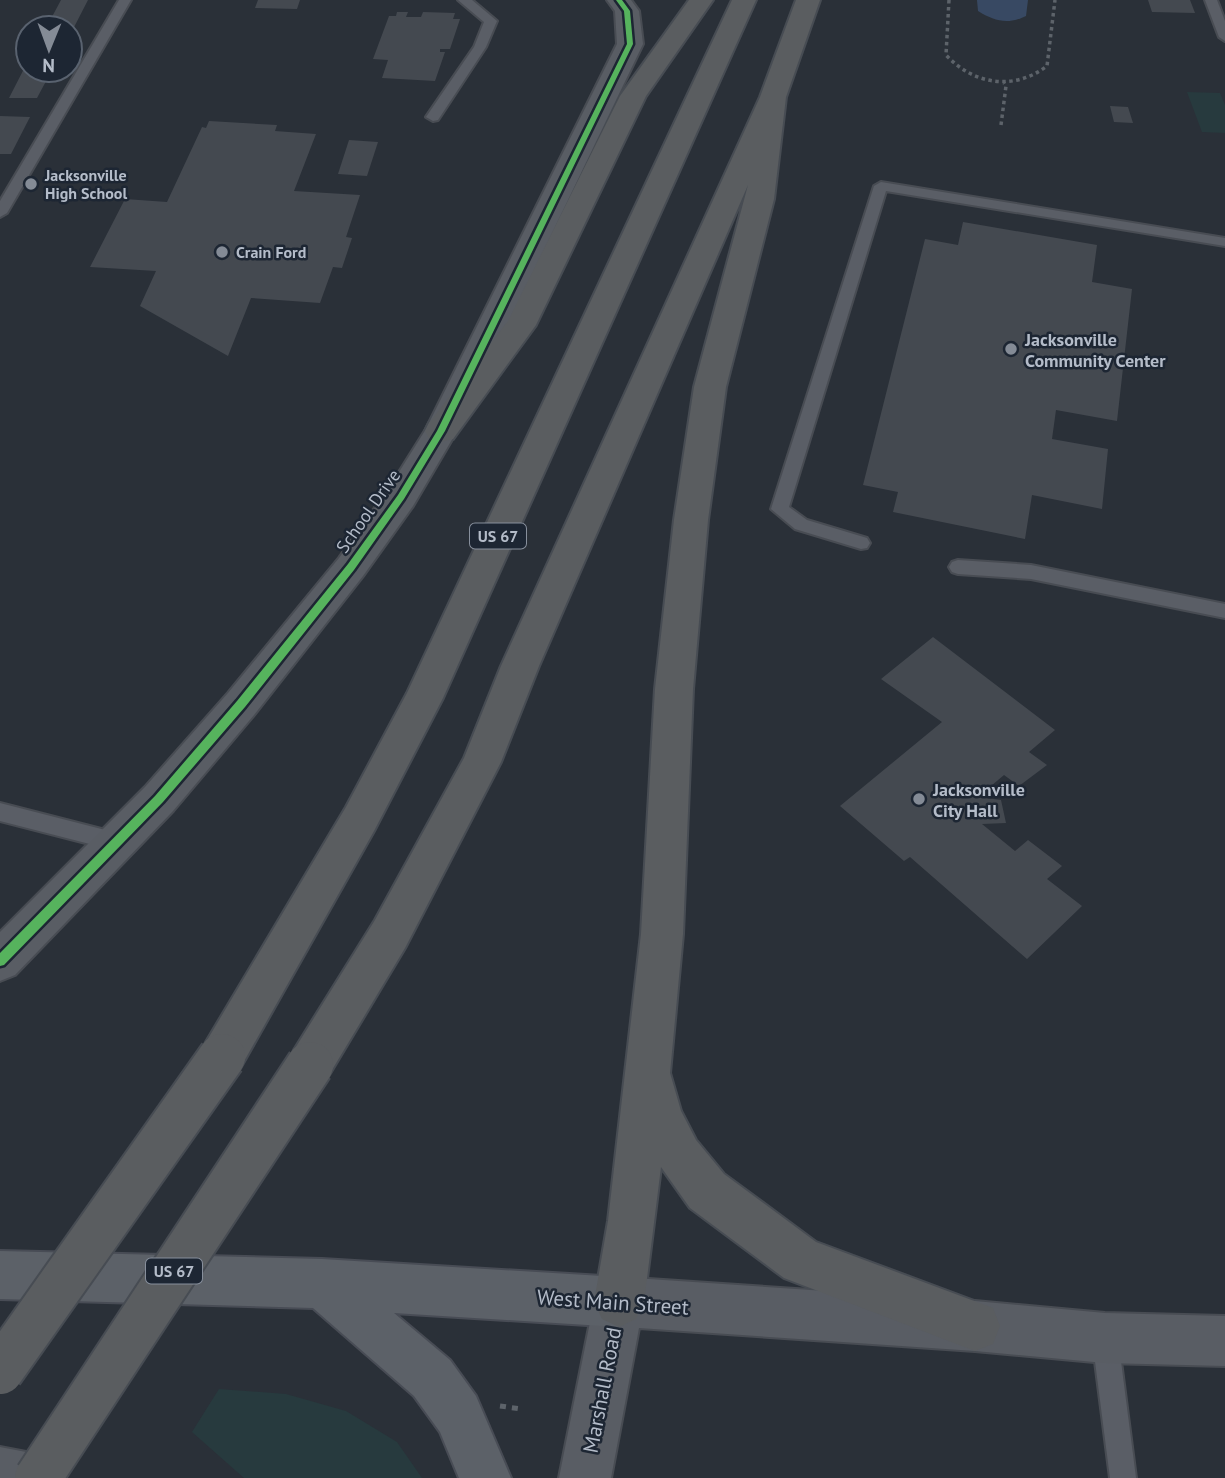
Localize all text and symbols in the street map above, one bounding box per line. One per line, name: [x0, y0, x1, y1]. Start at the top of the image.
north arrow: [14, 14, 84, 84]
text: N: [42, 54, 55, 78]
place label: Jacksonville High School: [44, 165, 127, 203]
marker: Jacksonville High School: [23, 176, 39, 192]
place label: Crain Ford: [236, 242, 306, 262]
marker: Crain Ford: [214, 244, 230, 260]
place label: Jacksonville Community Center: [1024, 328, 1166, 372]
marker: Jacksonville Community Center: [1003, 341, 1019, 357]
street label: School Drive: [331, 465, 405, 557]
road number: US 67: [470, 524, 526, 548]
place label: Jacksonville City Hall: [932, 778, 1025, 822]
marker: Jacksonville City Hall: [911, 791, 927, 807]
road number: US 67: [146, 1259, 202, 1284]
street label: West Main Street: [536, 1283, 690, 1321]
street label: Marshall Road: [577, 1325, 627, 1455]

